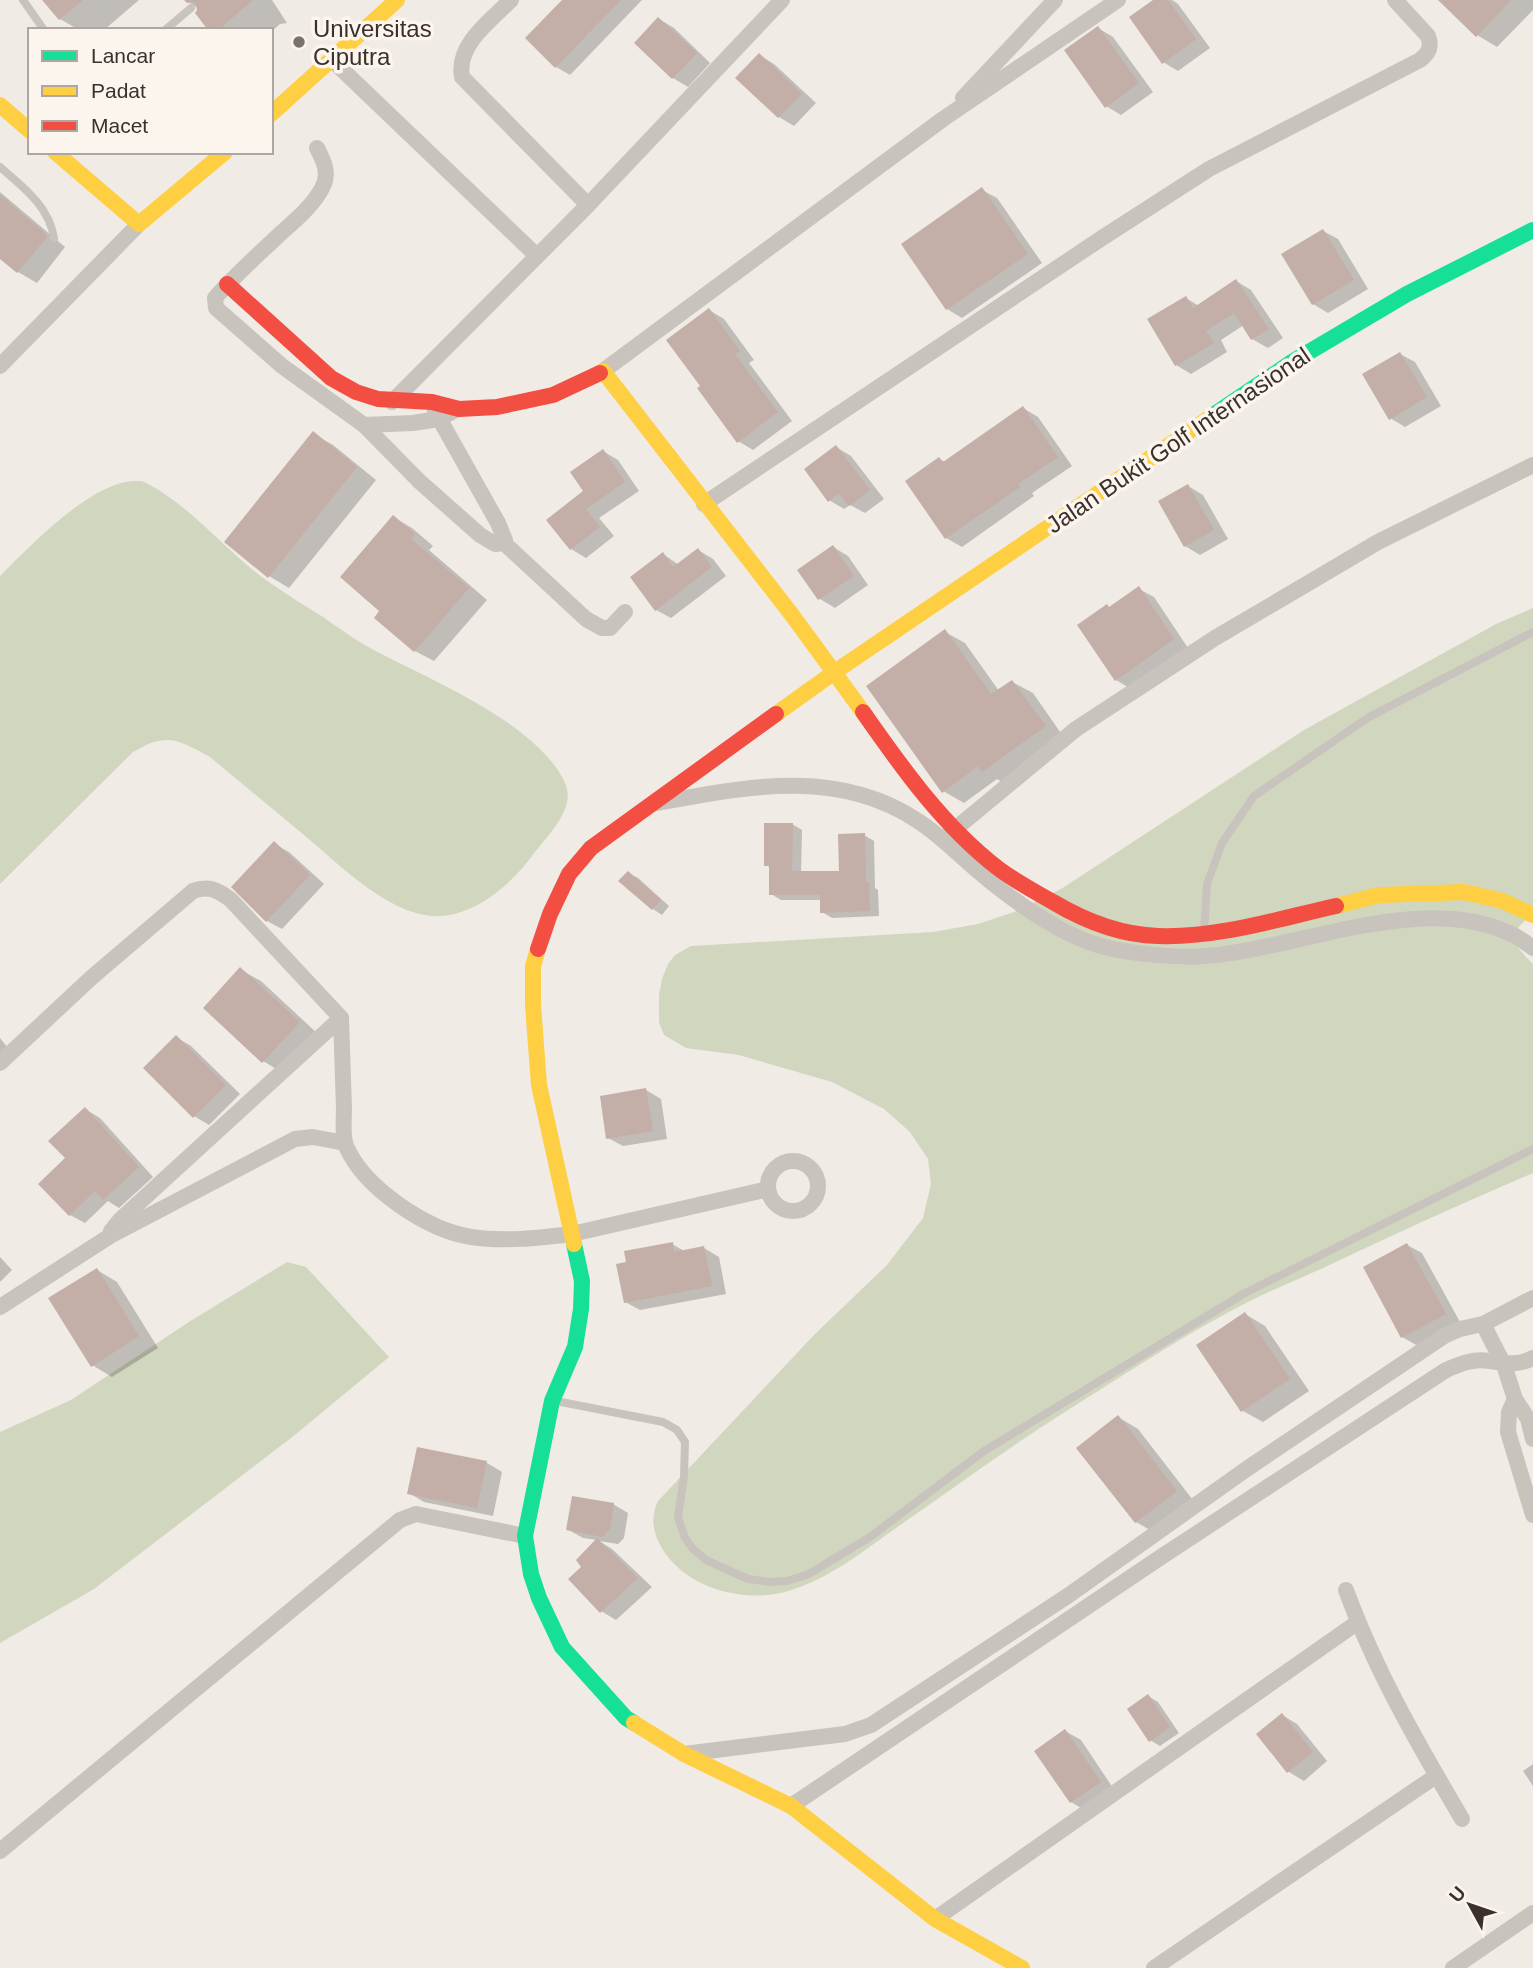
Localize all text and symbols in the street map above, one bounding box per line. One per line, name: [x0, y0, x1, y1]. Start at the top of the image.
place label: Universitas Ciputra: [313, 15, 432, 70]
legend: [28, 28, 273, 154]
marker: Universitas Ciputra: [291, 34, 307, 50]
text: Lancar: [91, 44, 155, 67]
text: Padat: [91, 79, 146, 102]
text: Macet: [91, 114, 148, 137]
street label: Jalan Bukit Golf Internasional: [1041, 342, 1315, 538]
north arrow: [1435, 1870, 1505, 1940]
text: U: [1445, 1882, 1470, 1906]

